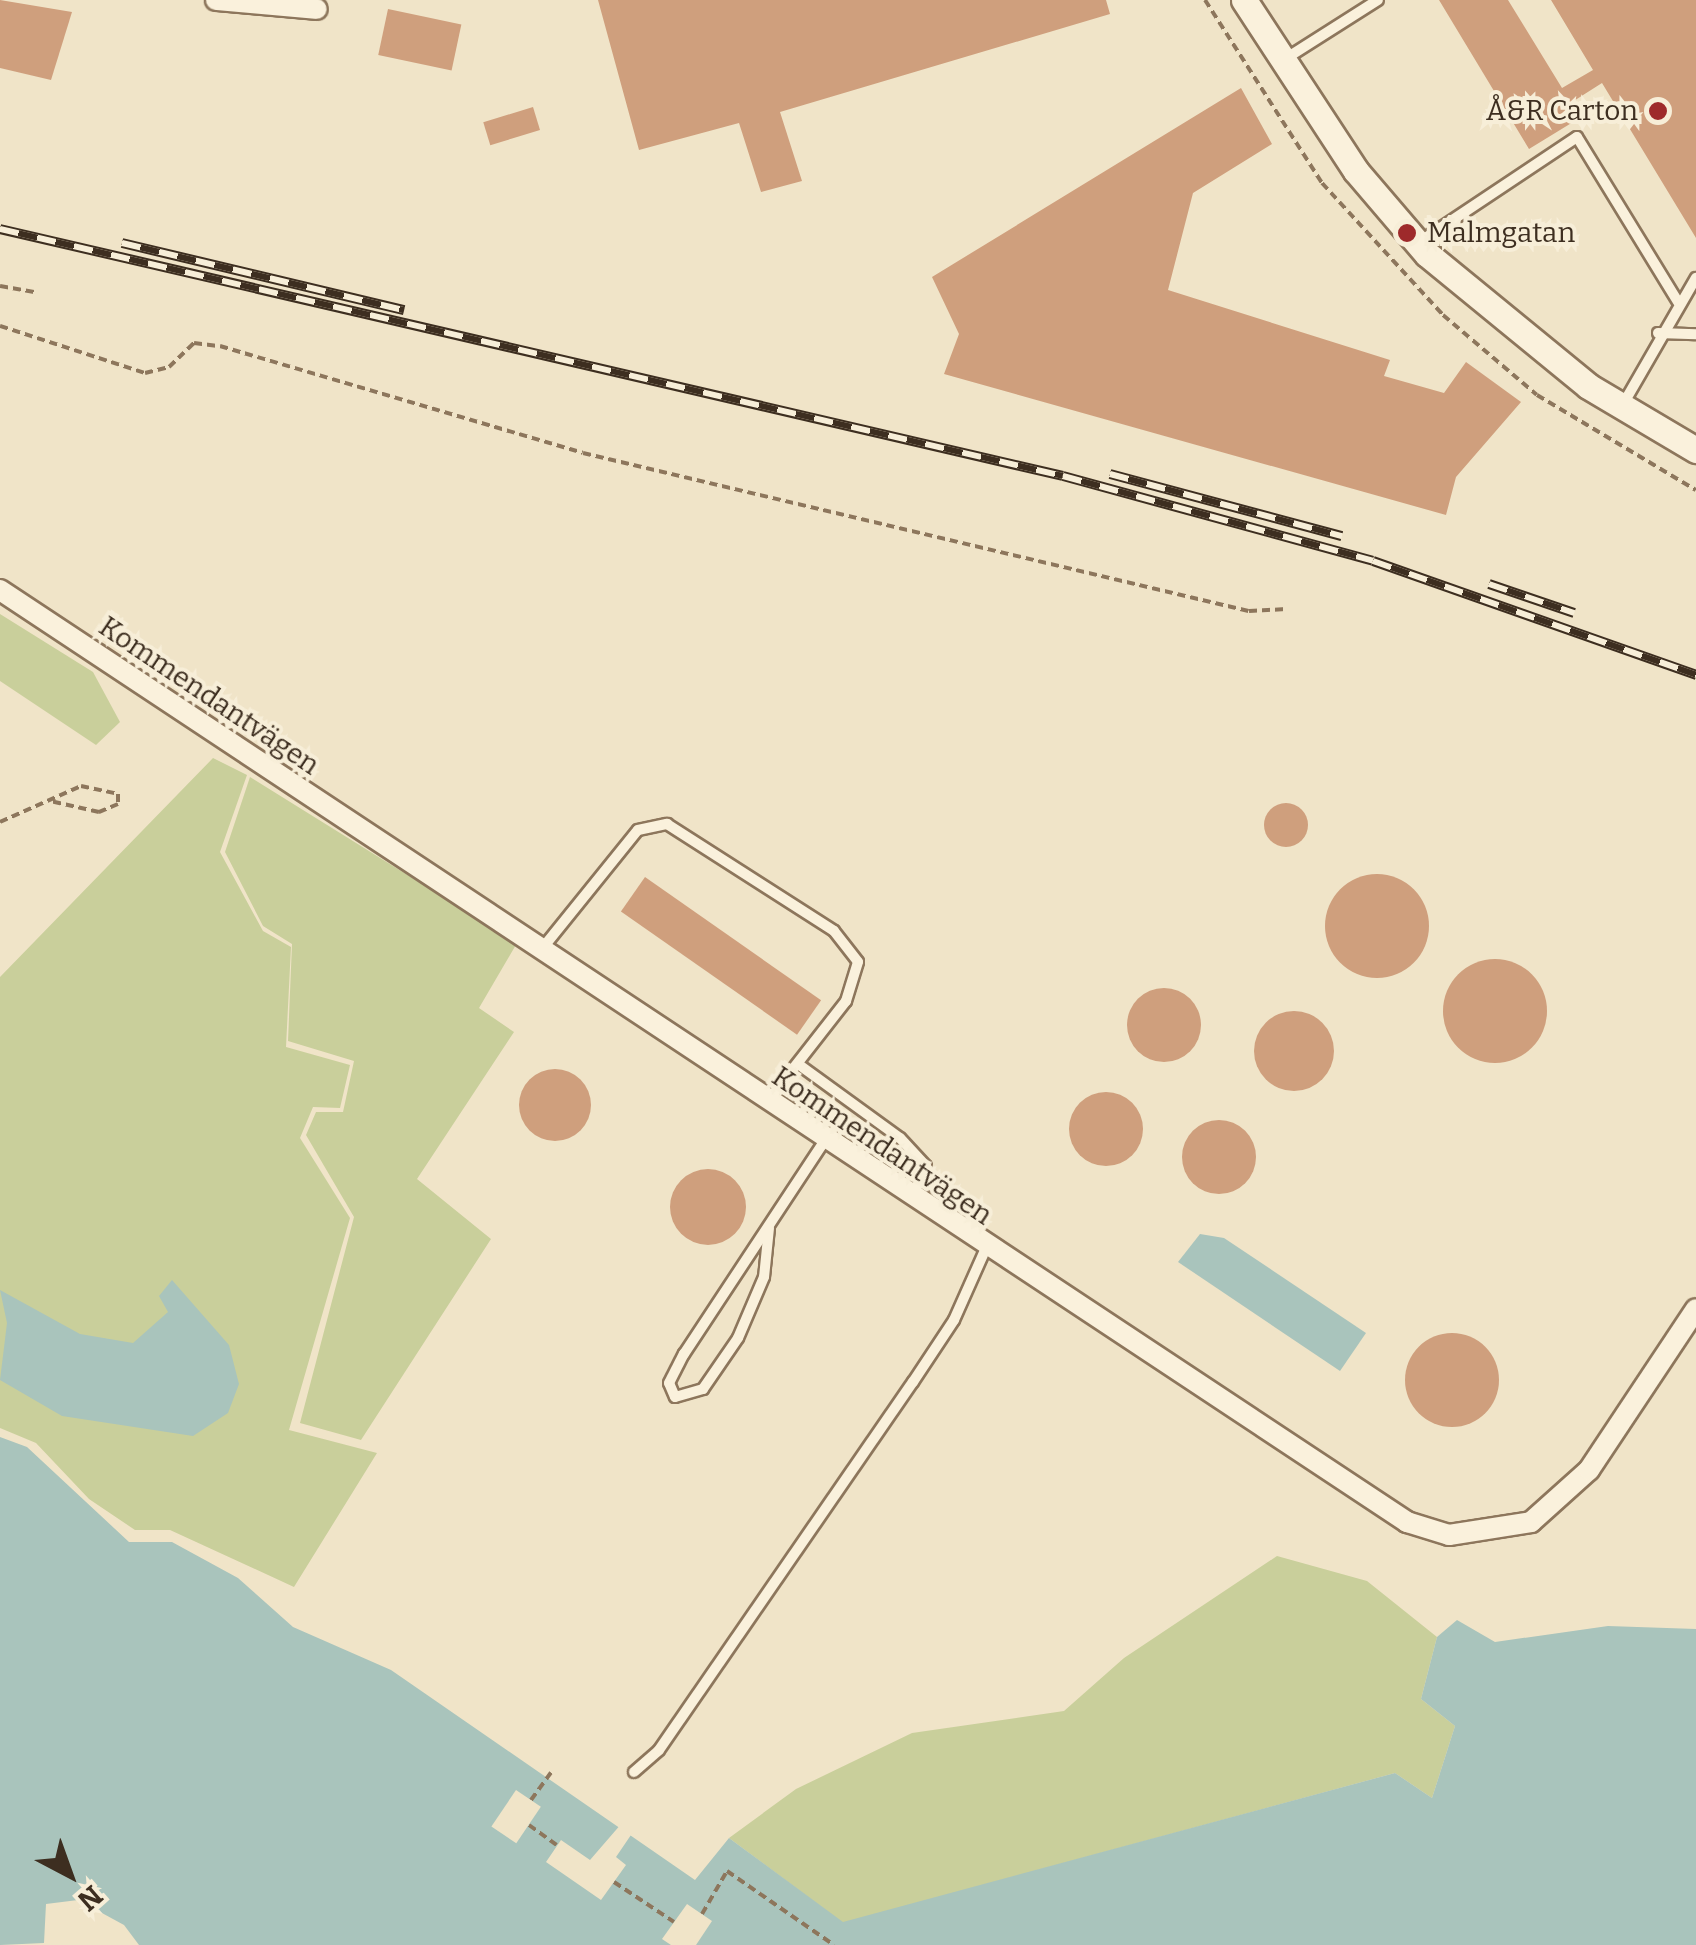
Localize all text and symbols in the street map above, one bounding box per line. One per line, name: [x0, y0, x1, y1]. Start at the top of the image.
place label: Å&R Carton: [1486, 94, 1638, 128]
marker: Å&R Carton: [1647, 100, 1669, 122]
place label: Malmgatan: [1427, 216, 1575, 250]
marker: Malmgatan: [1396, 222, 1418, 244]
street label: Kommendantvägen: [93, 610, 325, 782]
street label: Kommendantvägen: [766, 1060, 998, 1232]
north arrow: [20, 1825, 120, 1925]
text: N: [71, 1878, 109, 1918]

